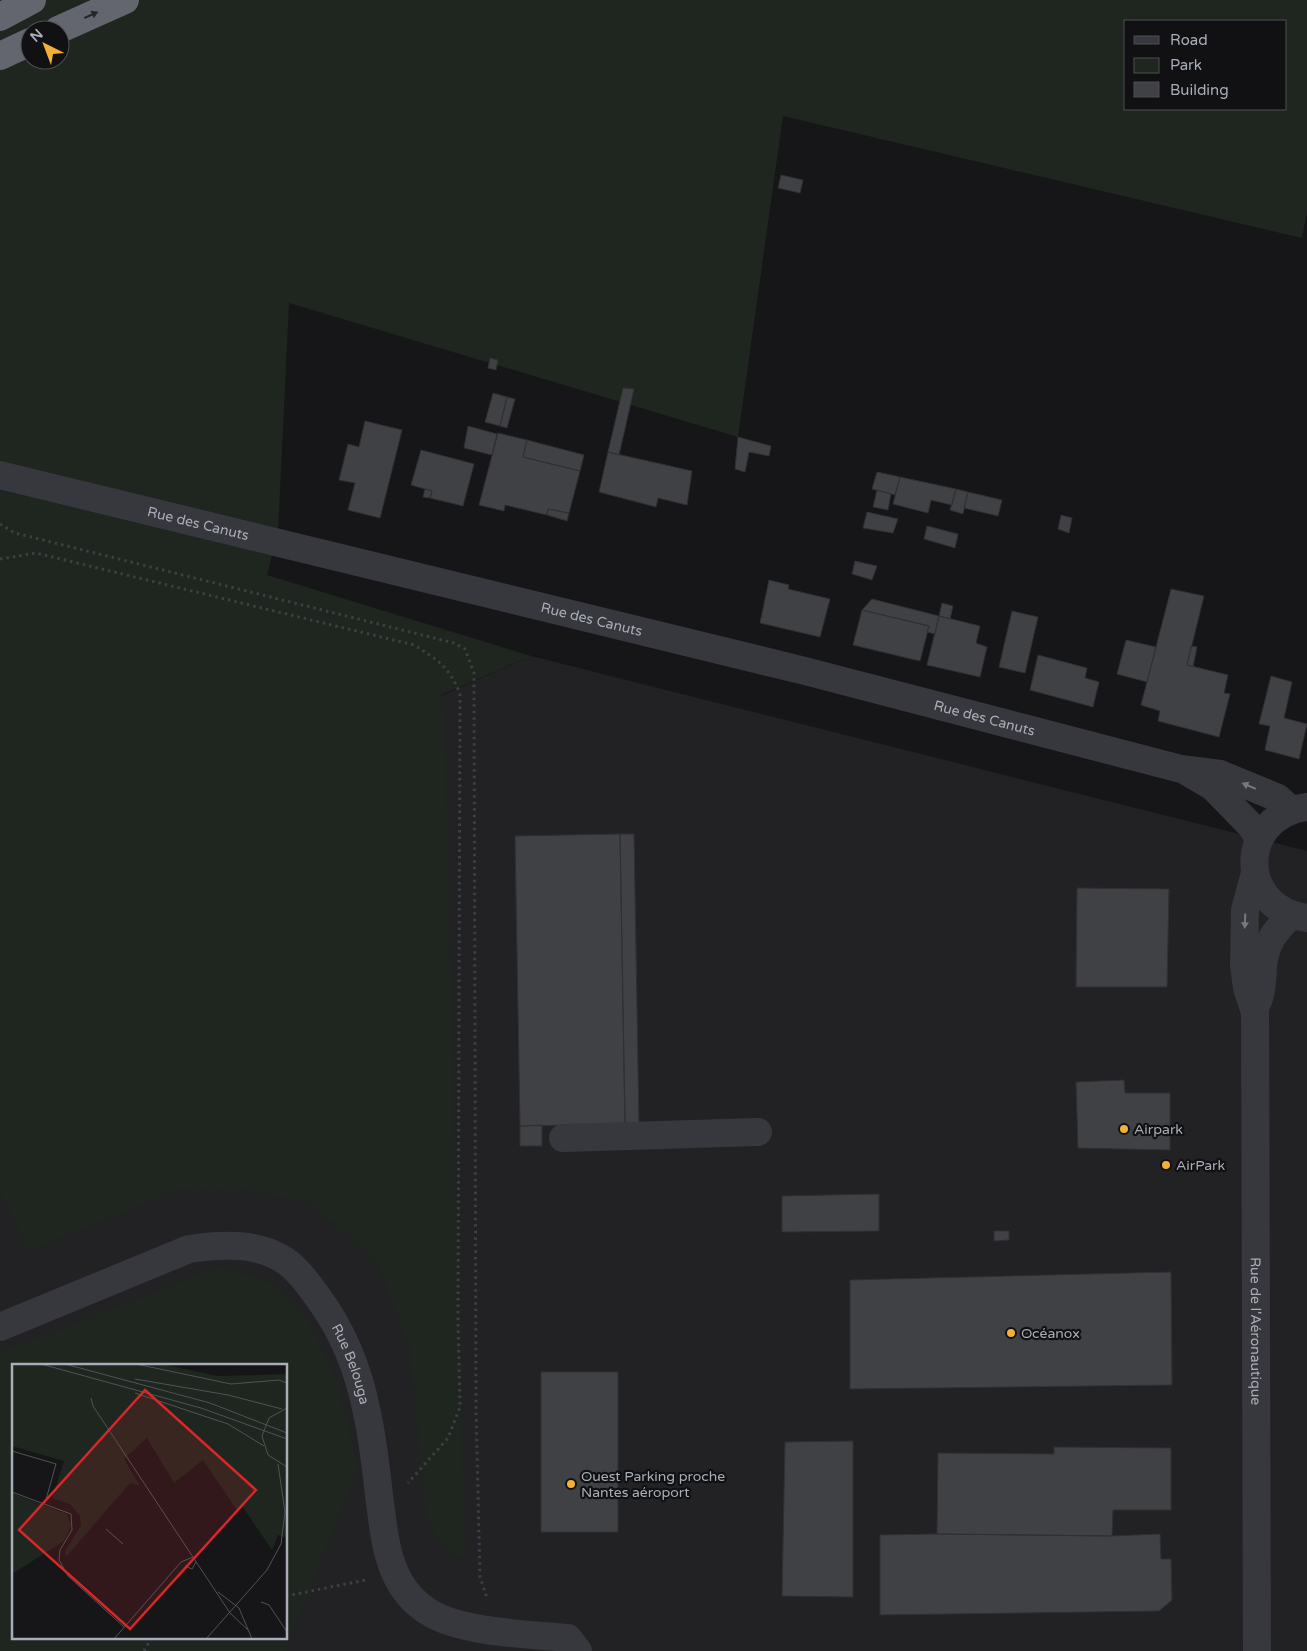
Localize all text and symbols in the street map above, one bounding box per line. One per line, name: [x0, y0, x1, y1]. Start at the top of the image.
one-way arrow: [84, 11, 98, 19]
north arrow: [20, 20, 70, 70]
legend: [1124, 20, 1287, 110]
text: N: [27, 26, 47, 46]
text: Road: [1170, 31, 1208, 49]
text: Park: [1170, 56, 1202, 74]
text: Building: [1170, 81, 1229, 99]
street label: Rue des Canuts: [146, 503, 251, 544]
street label: Rue des Canuts: [539, 599, 644, 640]
street label: Rue des Canuts: [932, 697, 1037, 740]
one-way arrow: [1242, 782, 1256, 790]
one-way arrow: [1241, 913, 1249, 929]
place label: Airpark: [1134, 1121, 1183, 1138]
marker: Airpark: [1118, 1123, 1130, 1135]
place label: AirPark: [1176, 1157, 1225, 1174]
marker: AirPark: [1160, 1159, 1172, 1171]
street label: Rue de l'Aéronautique: [1247, 1257, 1264, 1405]
street label: Rue Belouga: [328, 1321, 373, 1406]
place label: Océanox: [1021, 1325, 1080, 1342]
marker: Océanox: [1005, 1327, 1017, 1339]
inset map: [12, 1364, 288, 1638]
place label: Ouest Parking proche Nantes aéroport: [581, 1468, 725, 1501]
marker: Ouest Parking proche Nantes aéroport: [565, 1478, 577, 1490]

